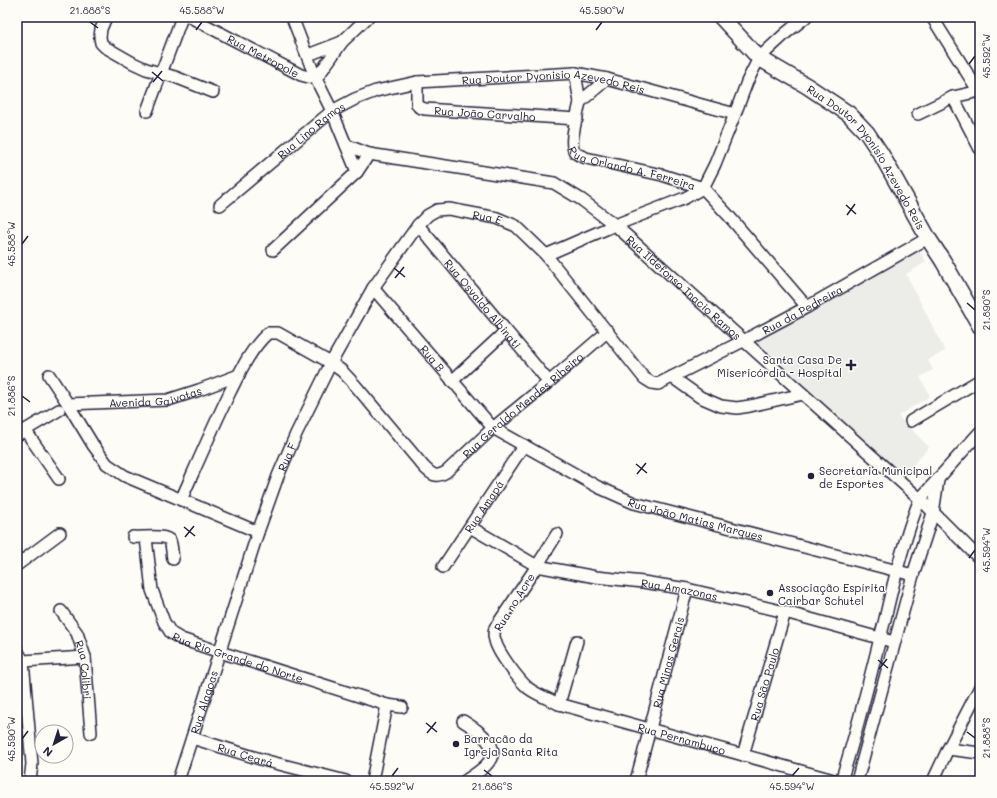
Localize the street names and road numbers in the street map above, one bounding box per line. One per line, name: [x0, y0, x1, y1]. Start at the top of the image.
street label: Rua Metropole: [225, 31, 302, 80]
street label: Rua Doutor Dyonisio Azevedo Reis: [461, 65, 647, 97]
street label: Rua Doutor Dyonisio Azevedo Reis: [805, 81, 929, 232]
street label: Rua Lino Ramos: [274, 98, 347, 162]
street label: Rua João Carvalho: [434, 102, 537, 124]
street label: Rua Orlando A. Ferreira: [565, 144, 698, 193]
street label: Rua E: [472, 206, 505, 227]
street label: Rua Ildefonso Inacio Ramos: [623, 232, 745, 343]
street label: Rua Osvaldo Albinati: [442, 256, 525, 351]
street label: Rua da Pedreira: [759, 281, 845, 337]
street label: Rua B: [417, 341, 449, 374]
street label: Rua Geraldo Mendes Ribeiro: [459, 348, 586, 461]
street label: Avenida Gaivotas: [109, 382, 203, 410]
street label: Rua F: [274, 440, 299, 473]
street label: Rua Amapá: [460, 477, 506, 535]
street label: Rua João Matias Marques: [626, 494, 765, 544]
street label: Rua no Acre: [490, 570, 538, 634]
street label: Rua Amazonas: [640, 574, 719, 604]
street label: Rua Minas Gerais: [648, 615, 687, 709]
street label: Rua Rio Grande do Norte: [170, 628, 305, 686]
street label: Rua Colibri: [72, 638, 96, 700]
street label: Rua São Paulo: [746, 645, 782, 722]
street label: Rua Alagoas: [186, 668, 221, 736]
street label: Rua Pernambuco: [636, 719, 728, 757]
street label: Rua Ceará: [216, 739, 275, 770]

